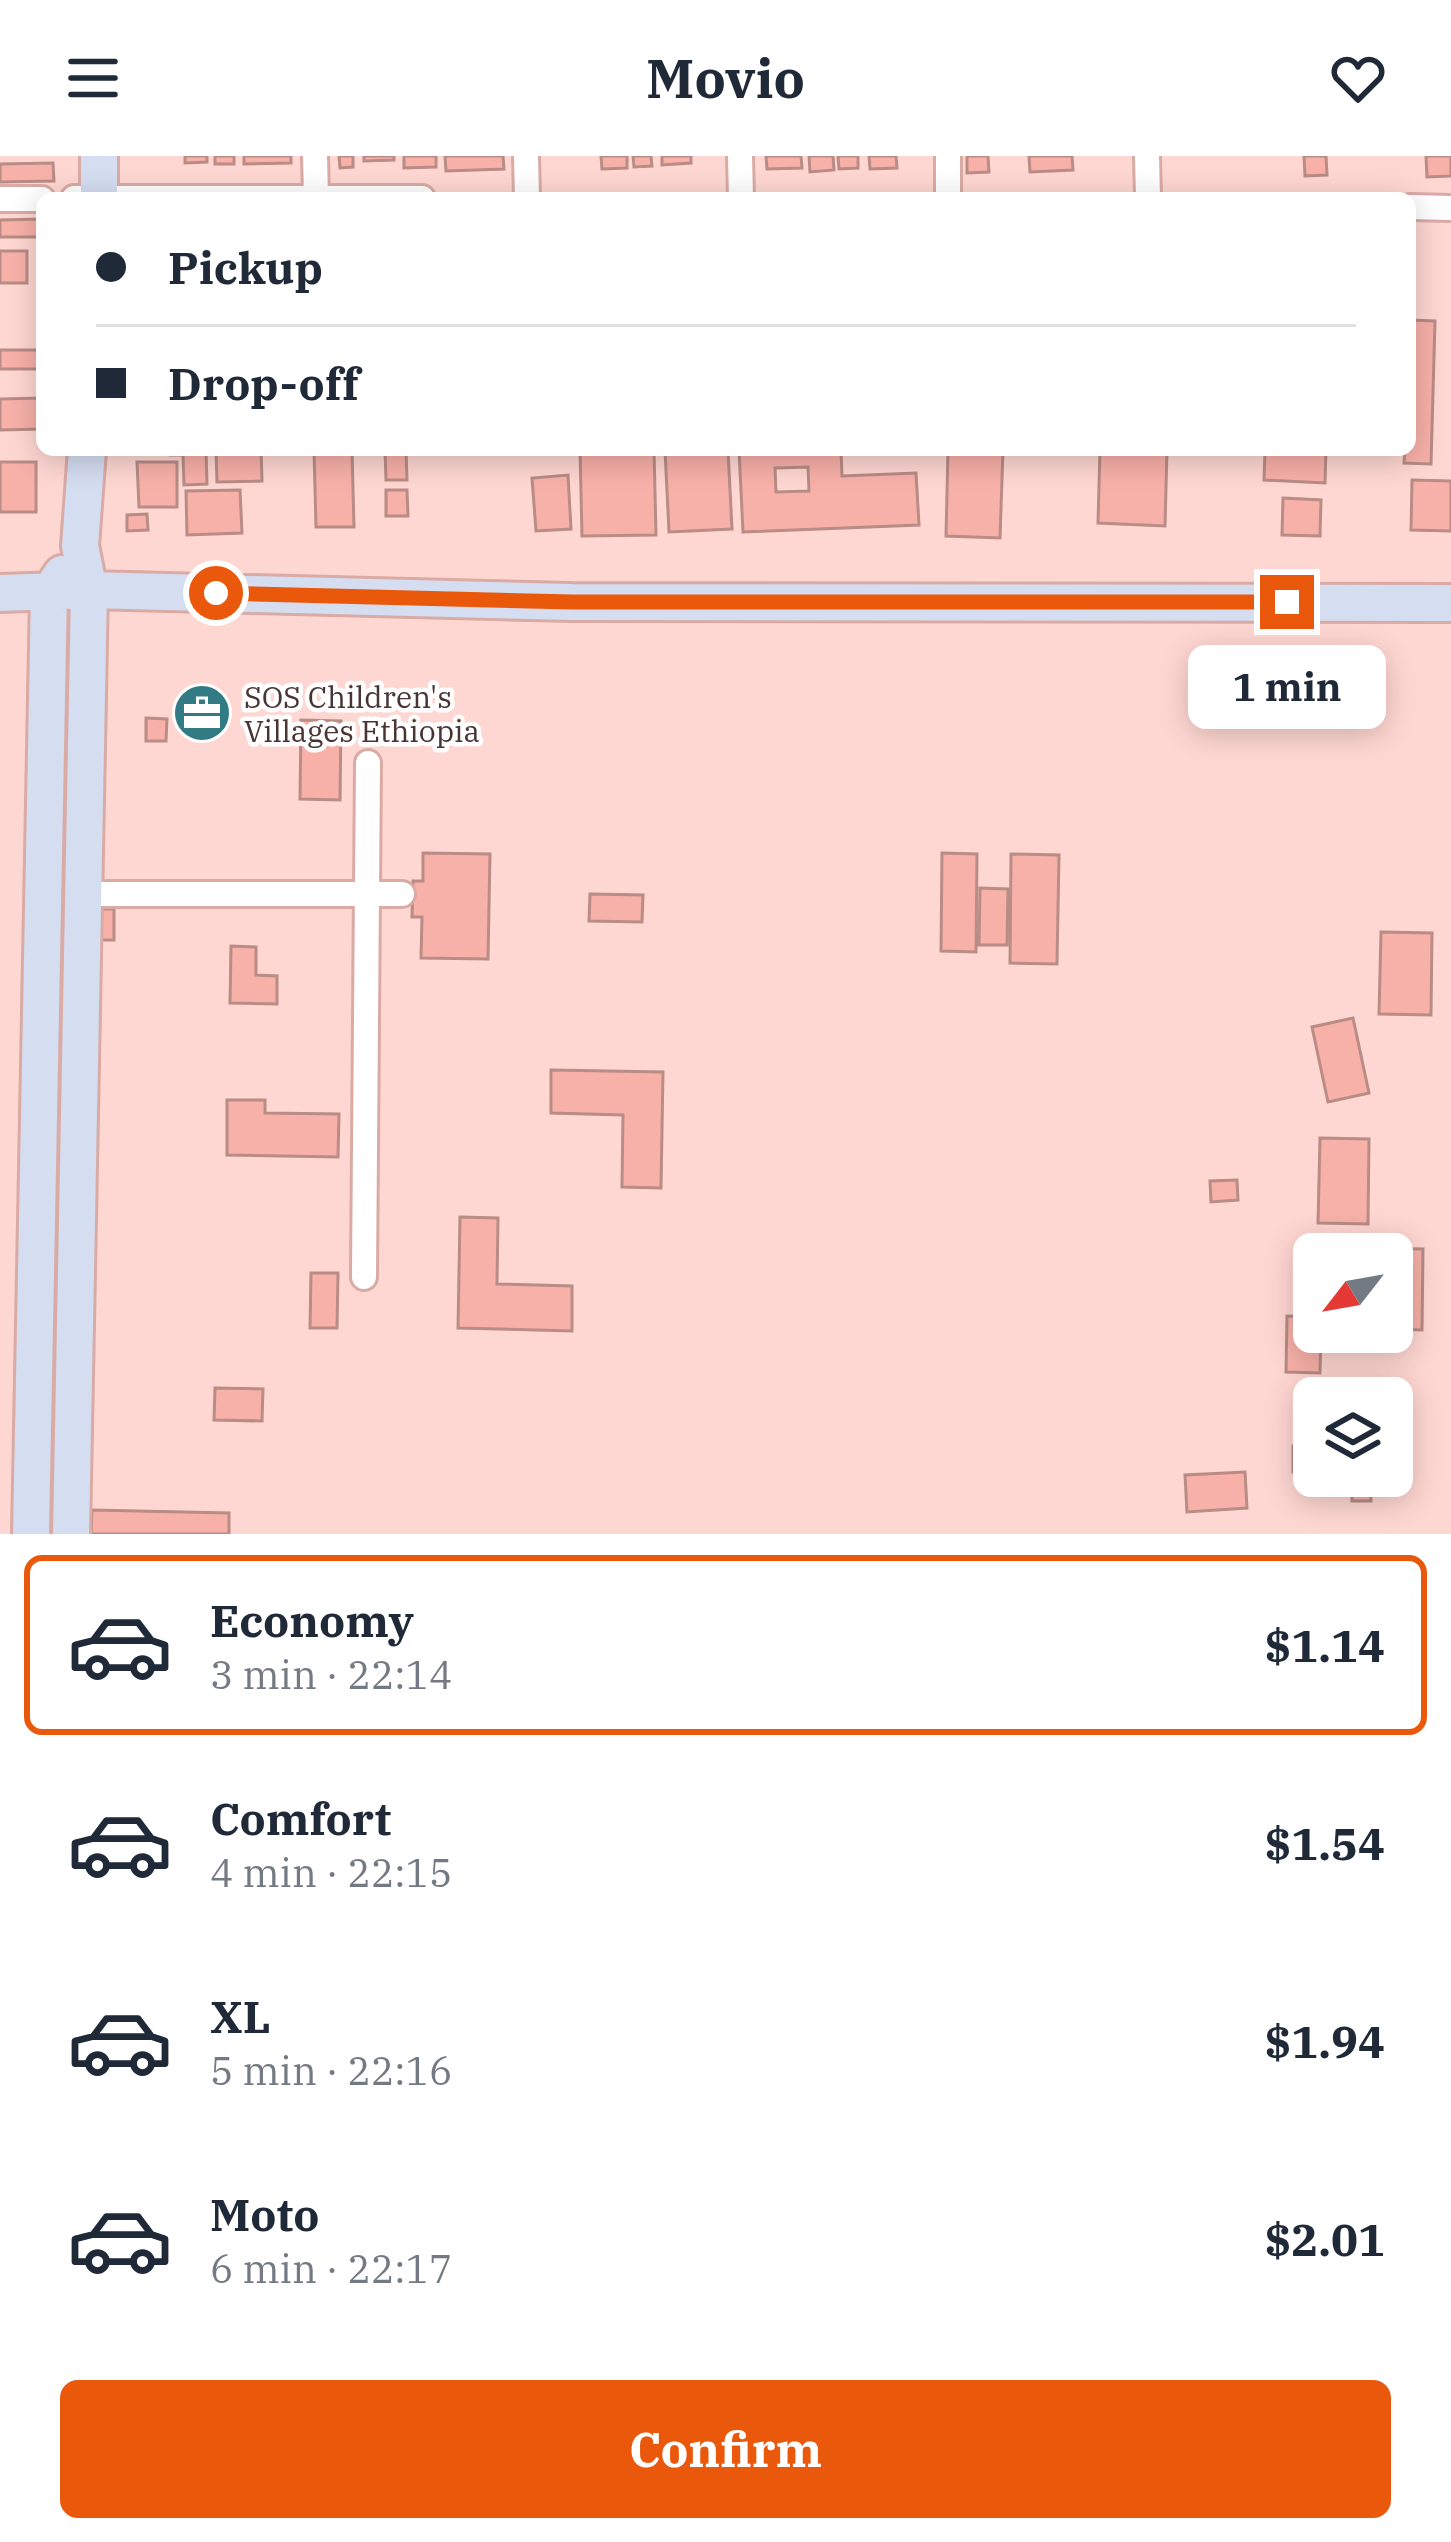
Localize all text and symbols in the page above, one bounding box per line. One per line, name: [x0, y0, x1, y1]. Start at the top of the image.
text: Movio: [646, 43, 805, 113]
icon: menu: [60, 45, 126, 111]
icon: heart: [1325, 45, 1391, 111]
text: Pickup: [168, 238, 323, 296]
text: Drop-off: [168, 354, 359, 412]
route start: [189, 566, 243, 620]
route end: [1260, 575, 1314, 629]
callout: 1 min: [1188, 644, 1386, 728]
text: 1 min: [1232, 661, 1342, 712]
place label: SOS Children's Villages Ethiopia: [244, 677, 480, 750]
office icon: SOS Children's Villages Ethiopia: [171, 682, 233, 744]
north arrow: [1293, 1233, 1413, 1353]
map controls: [1293, 1233, 1413, 1497]
button: layers: [1293, 1377, 1413, 1497]
icon: car: [66, 1591, 174, 1699]
text: Economy: [210, 1591, 414, 1649]
text: $1.14: [1265, 1616, 1385, 1674]
text: 3 min · 22:14: [210, 1649, 452, 1700]
icon: car: [66, 1789, 174, 1897]
text: Comfort: [210, 1789, 391, 1847]
text: $1.54: [1265, 1814, 1385, 1872]
text: 4 min · 22:15: [210, 1847, 452, 1898]
icon: car: [66, 1987, 174, 2095]
text: XL: [210, 1987, 271, 2045]
text: $1.94: [1265, 2012, 1385, 2070]
text: 5 min · 22:16: [210, 2045, 452, 2096]
icon: car: [66, 2185, 174, 2293]
text: Moto: [210, 2185, 320, 2243]
text: $2.01: [1265, 2210, 1385, 2268]
text: 6 min · 22:17: [210, 2243, 452, 2294]
button: Confirm: [60, 2380, 1391, 2518]

